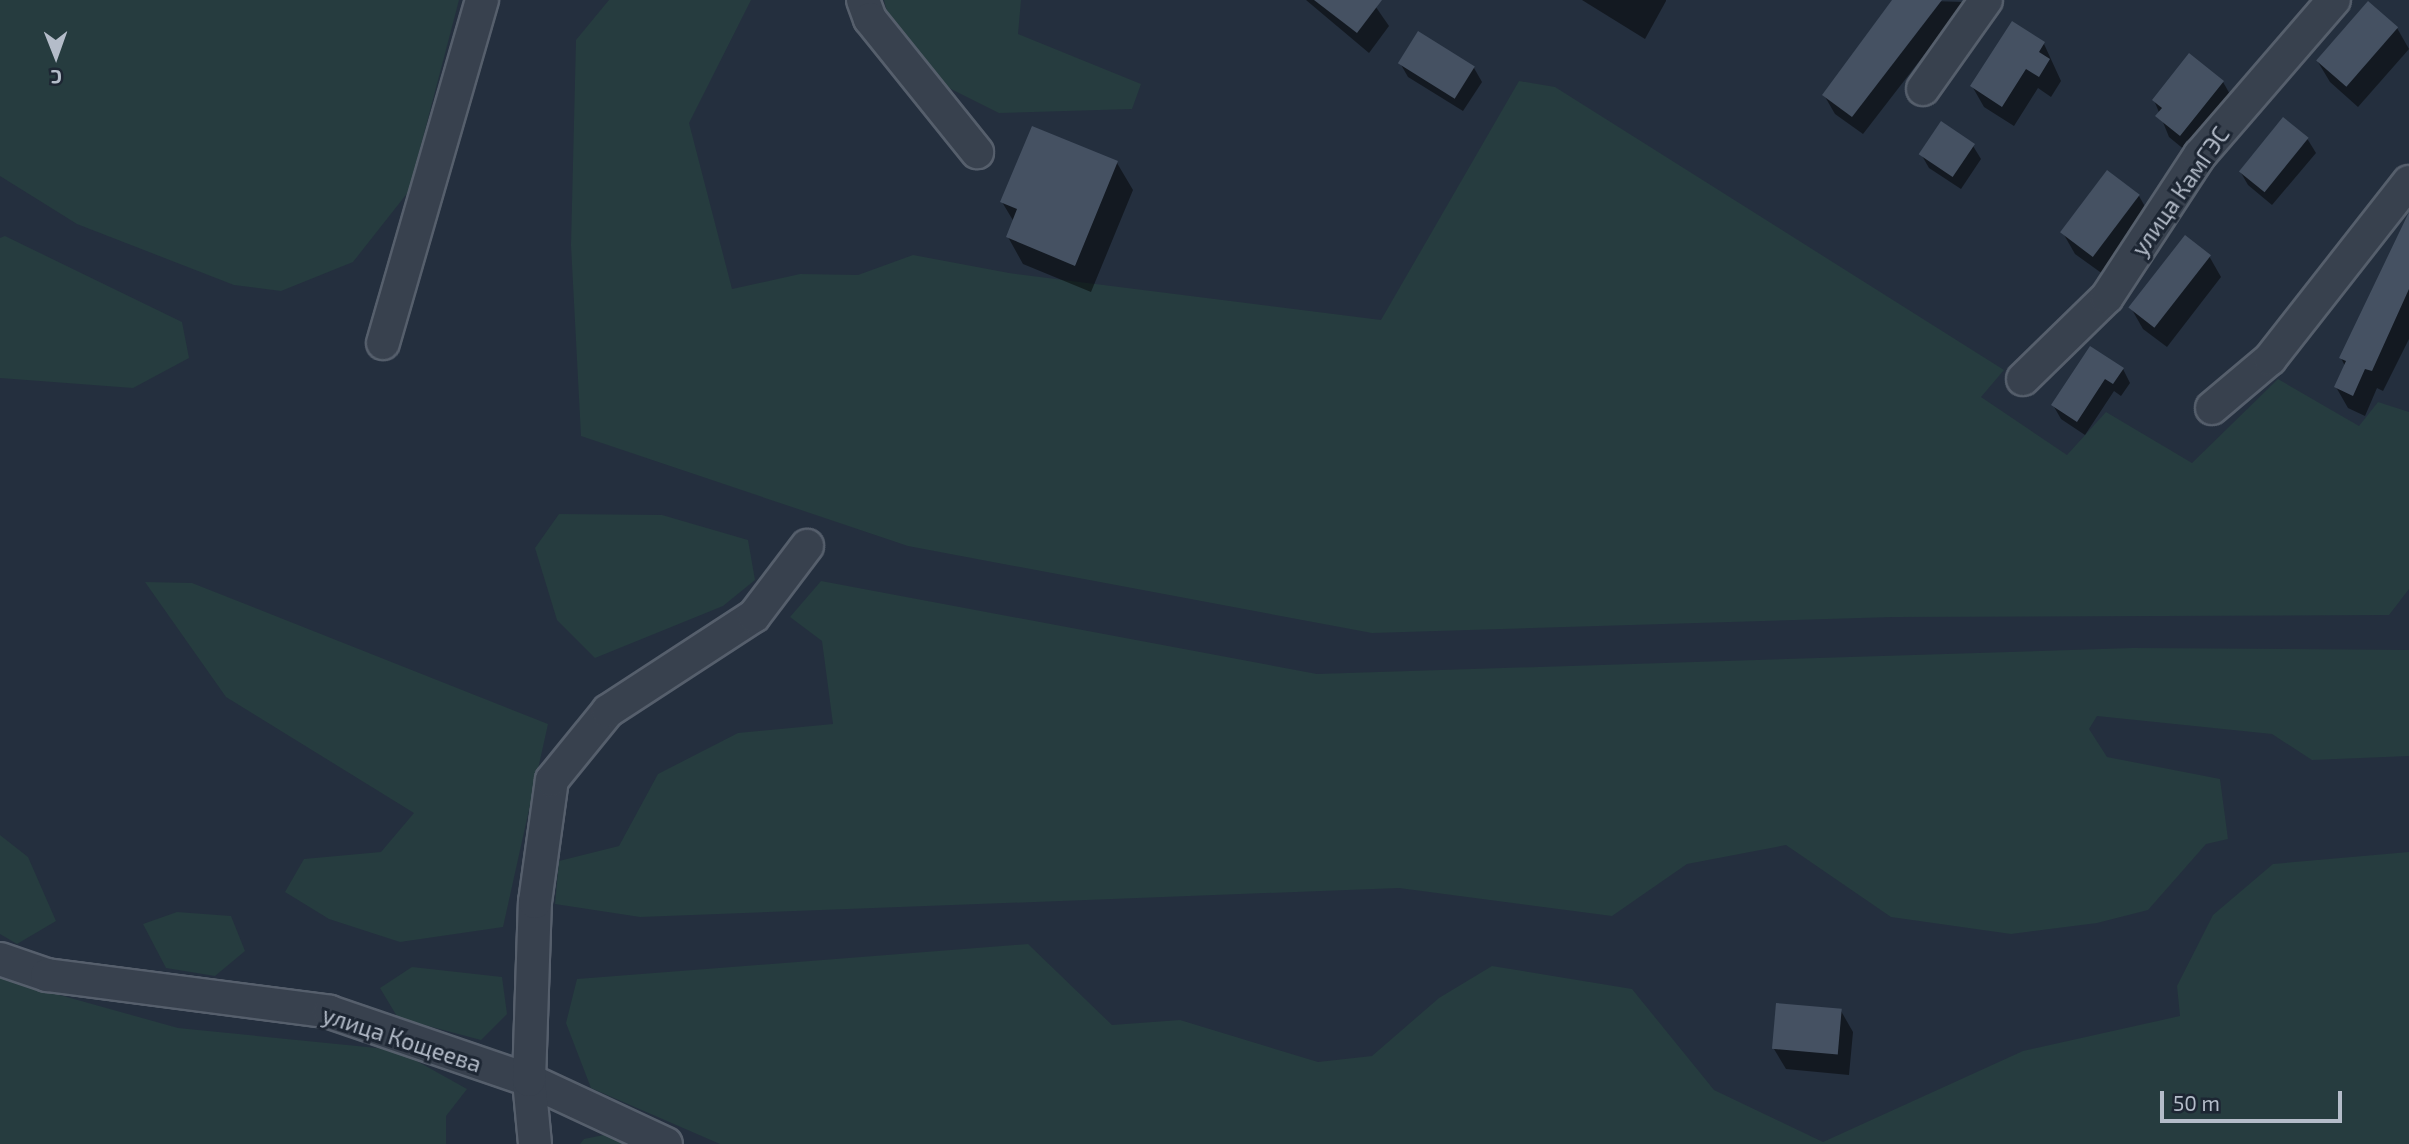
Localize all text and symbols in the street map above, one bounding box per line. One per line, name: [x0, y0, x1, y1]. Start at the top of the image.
north arrow: [21, 21, 91, 91]
text: С: [51, 66, 62, 89]
street label: улица КамГЭС: [2125, 121, 2235, 261]
street label: улица Кощеева: [319, 1000, 485, 1078]
scale bar: [2164, 1078, 2346, 1122]
text: 50 m: [2173, 1090, 2220, 1115]

